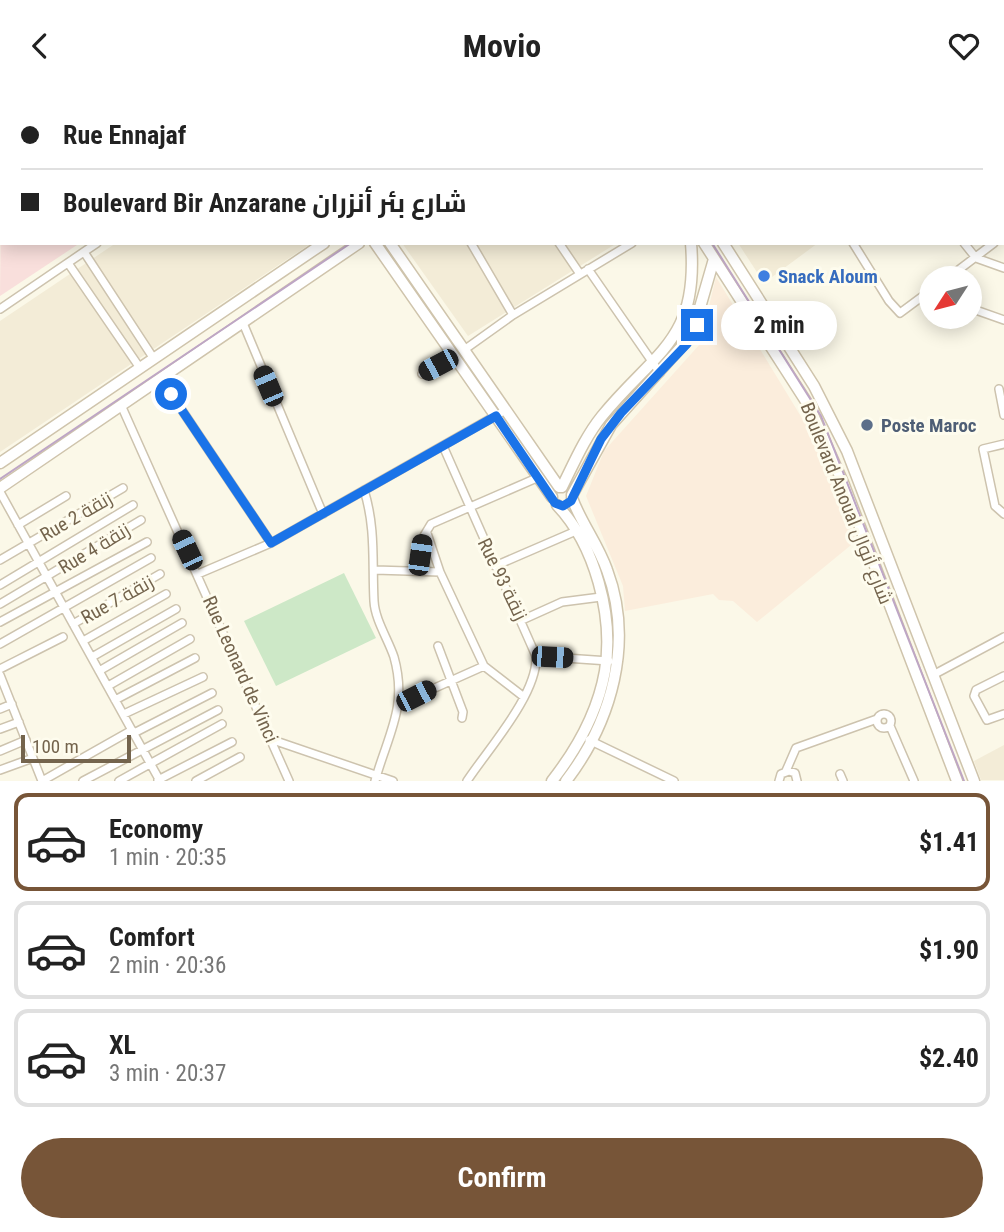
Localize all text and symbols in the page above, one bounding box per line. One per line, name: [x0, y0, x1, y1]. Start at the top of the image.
icon: back: [21, 27, 59, 65]
text: Movio: [463, 27, 541, 65]
icon: heart: [945, 27, 983, 65]
text: Rue Ennajaf: [63, 120, 186, 150]
text: Boulevard Bir Anzarane شارع بئر أنزران: [63, 188, 467, 218]
place label: Snack Aloum: [778, 265, 878, 288]
north arrow: [919, 266, 982, 329]
map controls: [919, 266, 982, 329]
marker: Snack Aloum: [756, 268, 772, 284]
callout: 2 min: [722, 301, 837, 349]
route end: [681, 309, 713, 341]
text: 2 min: [753, 312, 805, 339]
car: [415, 346, 462, 384]
car: [251, 363, 286, 409]
route start: [155, 378, 187, 410]
street label: Boulevard Anoual شارع أنوال: [794, 399, 898, 608]
place label: Poste Maroc: [881, 414, 977, 437]
marker: Poste Maroc: [859, 417, 875, 433]
street label: Rue 2 زنقة: [36, 487, 116, 546]
street label: Rue 4 زنقة: [54, 518, 134, 579]
car: [169, 527, 206, 573]
car: [407, 533, 434, 577]
street label: Rue 93 زنقة: [473, 534, 532, 624]
street label: Rue 7 زنقة: [77, 570, 158, 629]
street label: Rue Leonard de Vinci: [198, 592, 283, 746]
car: [531, 645, 574, 669]
car: [393, 677, 440, 715]
scale bar: [21, 731, 131, 763]
text: 100 m: [32, 735, 79, 758]
icon: car: [25, 811, 88, 874]
text: Economy: [109, 814, 203, 844]
text: $1.41: [919, 827, 979, 857]
text: 1 min · 20:35: [109, 844, 226, 871]
icon: car: [25, 919, 88, 982]
text: Comfort: [109, 922, 195, 952]
text: $1.90: [919, 935, 979, 965]
text: 2 min · 20:36: [109, 952, 226, 979]
icon: car: [25, 1027, 88, 1090]
text: XL: [109, 1030, 136, 1060]
text: $2.40: [919, 1043, 979, 1073]
text: 3 min · 20:37: [109, 1060, 226, 1087]
button: Confirm: [21, 1138, 983, 1218]

